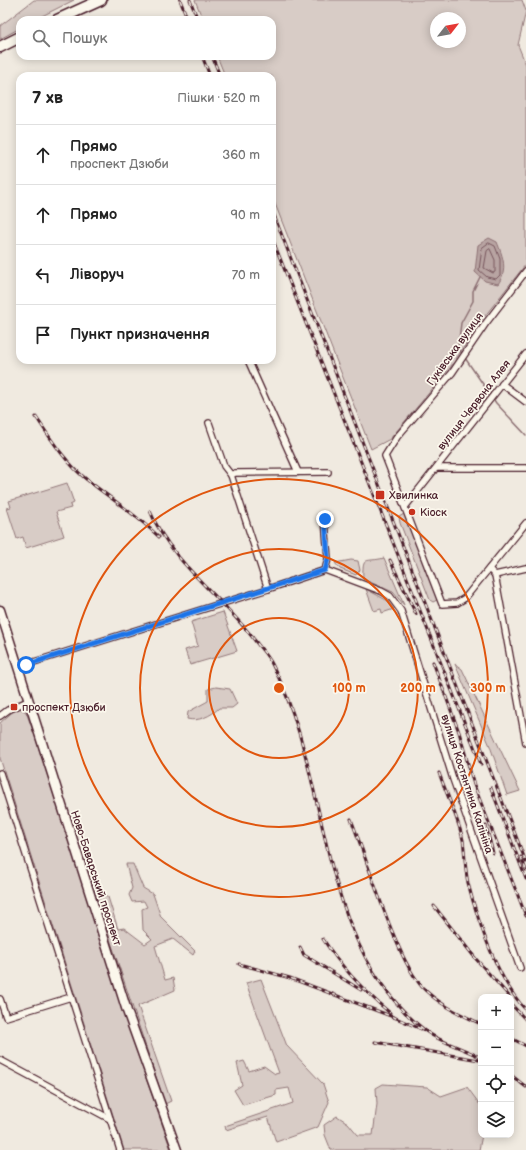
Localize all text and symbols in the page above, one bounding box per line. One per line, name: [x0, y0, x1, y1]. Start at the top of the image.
north arrow: [430, 12, 466, 48]
search box: [16, 16, 276, 60]
icon: search: [30, 27, 52, 49]
text: Пошук: [62, 29, 108, 48]
text: 7 хв: [32, 88, 63, 108]
text: Пішки · 520 m: [177, 90, 260, 106]
text: Прямо: [70, 137, 117, 156]
icon: ahead: [32, 144, 54, 166]
text: 360 m: [222, 147, 260, 163]
text: проспект Дзюби: [70, 156, 169, 172]
icon: ahead: [32, 204, 54, 226]
text: Прямо: [70, 205, 117, 224]
text: 90 m: [231, 207, 260, 223]
icon: left: [32, 264, 54, 286]
text: Ліворуч: [70, 265, 124, 284]
text: 70 m: [232, 267, 260, 283]
street label: Гуківська вулиця: [424, 310, 486, 388]
icon: arrive: [32, 324, 54, 346]
text: Пункт призначення: [70, 325, 210, 344]
street label: вулиця Червона Алея: [435, 357, 513, 453]
marker: Хвилинка: [374, 489, 386, 501]
place label: Хвилинка: [389, 489, 439, 502]
place label: Кіоск: [420, 506, 447, 519]
marker: Кіоск: [407, 507, 417, 517]
route end: [316, 510, 334, 528]
route start: [17, 656, 35, 674]
centre of rings: [272, 681, 286, 695]
text: 100 m: [332, 681, 366, 696]
text: 200 m: [400, 681, 436, 696]
text: 300 m: [470, 681, 506, 696]
place label: проспект Дзюби: [22, 701, 106, 714]
marker: проспект Дзюби: [9, 702, 19, 712]
street label: вулиця Костянтина Калініна: [438, 713, 496, 856]
street label: Ново-Баварський проспект: [68, 809, 124, 947]
map controls: [478, 994, 514, 1138]
button: +: [478, 994, 514, 1030]
button: −: [478, 1030, 514, 1066]
button: locate: [478, 1066, 514, 1102]
button: layers: [478, 1102, 514, 1138]

